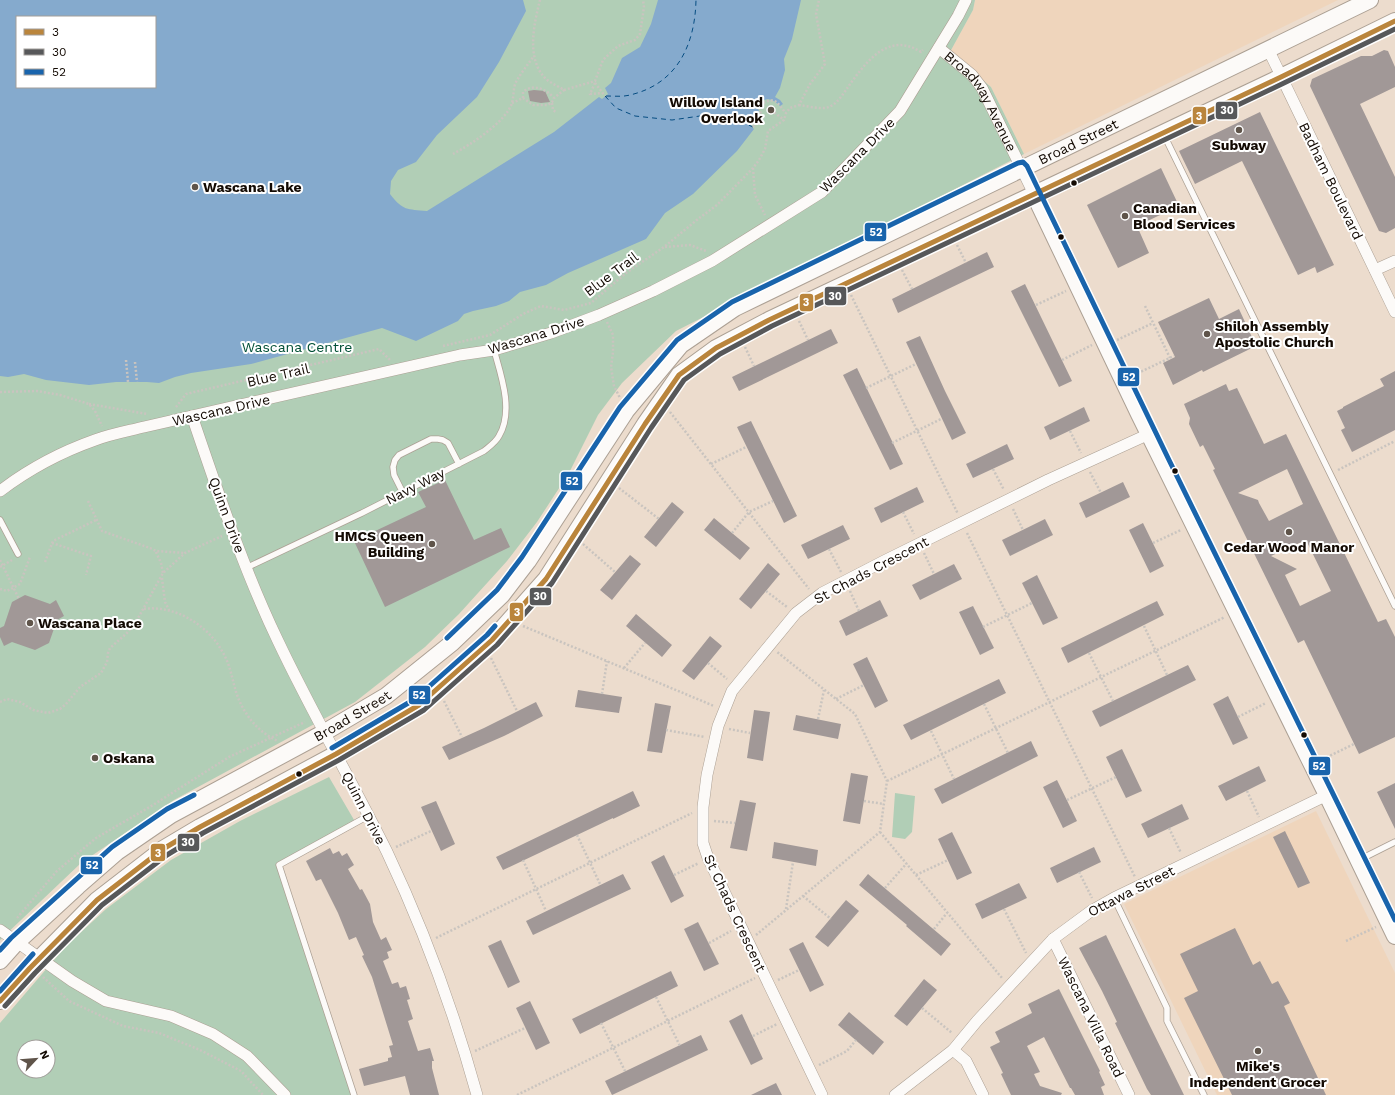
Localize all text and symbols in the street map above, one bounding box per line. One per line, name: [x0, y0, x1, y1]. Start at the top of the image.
legend: [16, 16, 156, 88]
text: 3: [52, 25, 59, 39]
text: 30: [52, 45, 66, 59]
street label: Broadway Avenue: [941, 48, 1020, 154]
text: 52: [52, 65, 66, 79]
place label: Willow Island Overlook: [669, 94, 763, 126]
line badge: 30: [1215, 101, 1238, 120]
text: 30: [1220, 104, 1234, 117]
marker: Willow Island Overlook: [766, 105, 776, 115]
line badge: 3: [1192, 106, 1207, 125]
text: 3: [1196, 110, 1203, 123]
street label: Wascana Drive: [816, 114, 898, 196]
street label: Broad Street: [1036, 115, 1121, 168]
street label: Badham Boulevard: [1296, 120, 1366, 242]
marker: Subway: [1234, 125, 1244, 135]
place label: Subway: [1212, 137, 1266, 153]
unlabelled marker: [1069, 178, 1079, 188]
place label: Wascana Lake: [203, 179, 302, 195]
marker: Wascana Lake: [190, 182, 200, 192]
place label: Canadian Blood Services: [1133, 200, 1236, 232]
marker: Canadian Blood Services: [1120, 211, 1130, 221]
line badge: 52: [864, 222, 887, 242]
text: 52: [870, 226, 883, 239]
unlabelled marker: [1056, 232, 1066, 242]
street label: Blue Trail: [581, 248, 642, 299]
line badge: 30: [824, 286, 847, 306]
text: 30: [828, 290, 842, 303]
line badge: 3: [799, 293, 814, 312]
text: 3: [803, 296, 810, 309]
street label: Wascana Drive: [486, 313, 586, 357]
place label: Shiloh Assembly Apostolic Church: [1215, 318, 1334, 350]
marker: Shiloh Assembly Apostolic Church: [1202, 329, 1212, 339]
park label: Wascana Centre: [242, 339, 352, 355]
street label: Blue Trail: [245, 360, 311, 390]
line badge: 52: [1117, 367, 1140, 387]
text: 52: [1123, 371, 1136, 384]
street label: Wascana Drive: [171, 391, 271, 429]
street label: Navy Way: [383, 464, 448, 508]
unlabelled marker: [1170, 466, 1180, 476]
line badge: 52: [560, 471, 583, 491]
street label: Quinn Drive: [206, 475, 248, 555]
text: 52: [566, 475, 579, 488]
marker: Cedar Wood Manor: [1284, 527, 1294, 537]
place label: HMCS Queen Building: [334, 528, 424, 560]
street label: St Chads Crescent: [811, 533, 931, 607]
marker: HMCS Queen Building: [427, 539, 437, 549]
place label: Cedar Wood Manor: [1224, 539, 1354, 555]
line badge: 30: [529, 587, 552, 606]
text: 30: [533, 590, 547, 603]
line badge: 3: [509, 602, 524, 622]
text: 3: [514, 606, 521, 619]
place label: Wascana Place: [38, 615, 142, 631]
marker: Wascana Place: [25, 618, 35, 628]
line badge: 52: [408, 685, 431, 705]
street label: Broad Street: [311, 687, 394, 745]
text: 52: [413, 689, 426, 702]
unlabelled marker: [1299, 730, 1309, 740]
place label: Oskana: [103, 750, 155, 766]
marker: Oskana: [90, 753, 100, 763]
line badge: 52: [1308, 756, 1331, 776]
text: 52: [1313, 760, 1326, 773]
unlabelled marker: [294, 769, 304, 779]
street label: Quinn Drive: [339, 769, 389, 847]
line badge: 30: [177, 833, 200, 852]
text: 30: [181, 836, 195, 849]
line badge: 3: [150, 843, 166, 862]
text: 3: [155, 847, 162, 860]
street label: St Chads Crescent: [701, 852, 769, 974]
line badge: 52: [80, 856, 103, 875]
text: 52: [86, 859, 99, 872]
street label: Ottawa Street: [1085, 862, 1177, 920]
street label: Wascana Villa Road: [1055, 954, 1127, 1080]
north arrow: [16, 1039, 56, 1079]
marker: Mike's Independent Grocer: [1253, 1046, 1263, 1056]
text: N: [37, 1048, 52, 1061]
place label: Mike's Independent Grocer: [1189, 1058, 1327, 1090]

